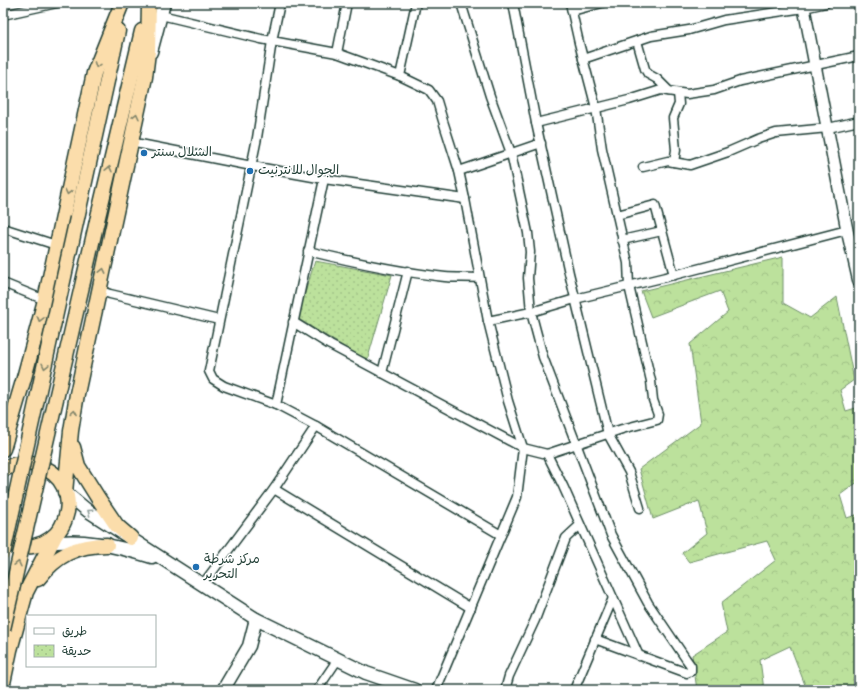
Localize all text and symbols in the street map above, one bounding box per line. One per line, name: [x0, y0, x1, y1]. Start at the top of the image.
one-way arrow: [93, 61, 102, 68]
one-way arrow: [131, 113, 139, 119]
place label: الشلال سنتر: [151, 144, 212, 163]
marker: الشلال سنتر: [139, 148, 149, 158]
place label: الجوال للانترنيت: [258, 162, 339, 181]
one-way arrow: [105, 166, 113, 173]
marker: الجوال للانترنيت: [245, 166, 255, 176]
one-way arrow: [64, 188, 72, 195]
one-way arrow: [98, 268, 106, 274]
one-way arrow: [36, 315, 45, 322]
one-way arrow: [41, 362, 49, 369]
one-way arrow: [69, 409, 78, 415]
one-way arrow: [87, 509, 94, 517]
place label: مركز شرطة التحرير: [203, 551, 260, 585]
one-way arrow: [14, 561, 22, 567]
marker: مركز شرطة التحرير: [191, 562, 201, 572]
legend: [26, 615, 156, 667]
text: طريق: [62, 624, 87, 641]
text: حديقة: [62, 644, 91, 661]

